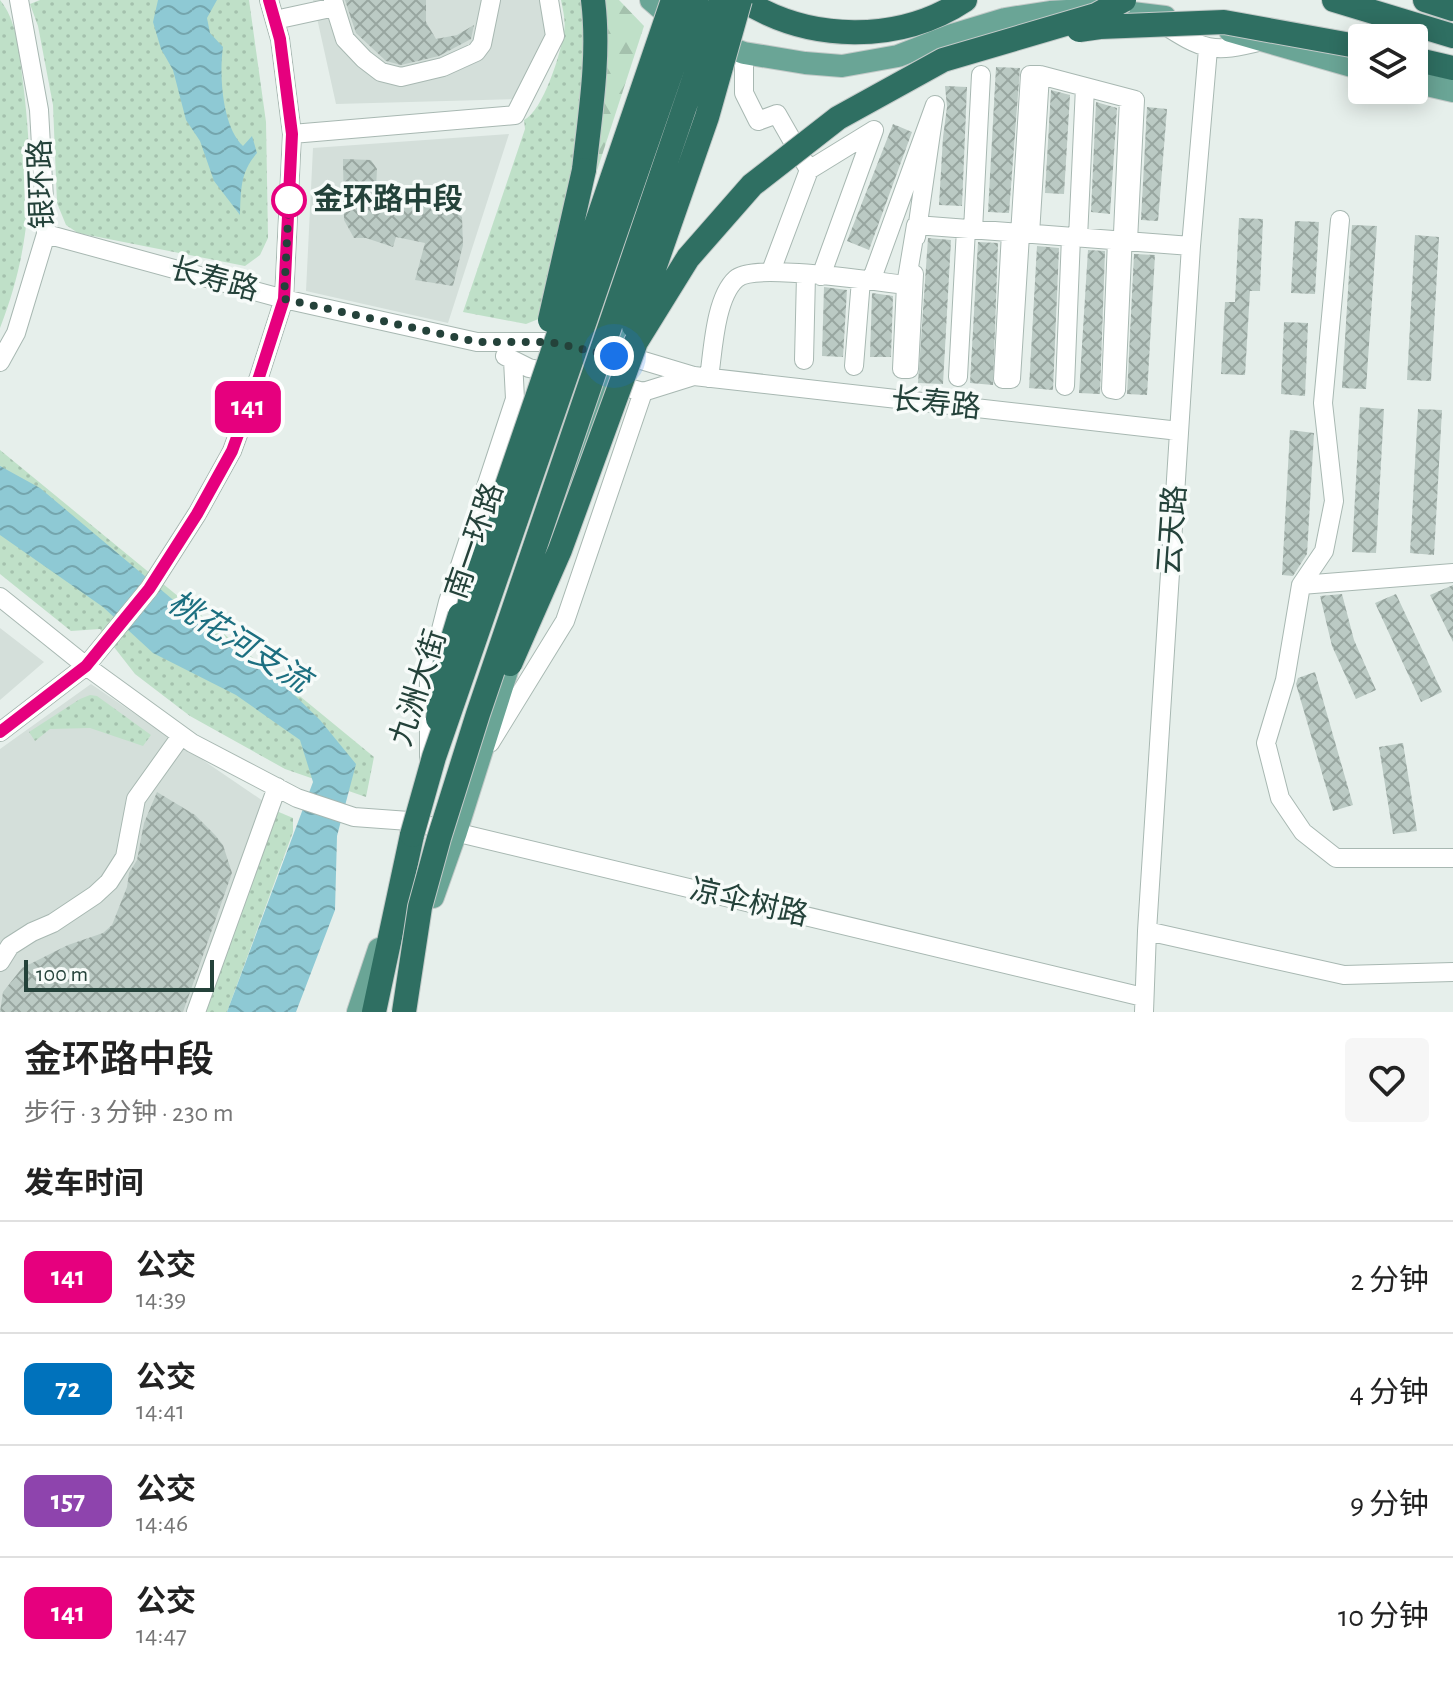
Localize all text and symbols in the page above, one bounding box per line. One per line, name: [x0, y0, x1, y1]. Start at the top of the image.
map controls: [1348, 24, 1428, 104]
button: layers: [1348, 24, 1428, 104]
street label: 银环路: [23, 139, 59, 230]
marker: 金环路中段: [272, 183, 306, 217]
place label: 金环路中段: [313, 183, 463, 215]
street label: 长寿路: [167, 252, 262, 306]
your location: [594, 336, 634, 376]
line badge: 141: [202, 381, 294, 433]
street label: 长寿路: [890, 382, 983, 424]
text: 141: [231, 393, 265, 421]
street label: 南一环路: [439, 479, 509, 603]
street label: 云天路: [1153, 484, 1191, 576]
water label: 桃花河支流: [163, 585, 319, 700]
street label: 九洲大街: [384, 626, 452, 750]
street label: 凉伞树路: [687, 873, 811, 931]
scale bar: [24, 956, 214, 992]
text: 100 m: [36, 963, 88, 985]
button: heart: [1345, 1038, 1429, 1122]
text: 金环路中段: [24, 1042, 214, 1080]
text: 步行 · 3 分钟 · 230 m: [24, 1100, 233, 1126]
text: 发车时间: [24, 1169, 144, 1199]
text: 公交: [136, 1251, 196, 1281]
text: 141: [51, 1263, 85, 1291]
text: 2 分钟: [1350, 1266, 1429, 1296]
text: 14:39: [136, 1286, 186, 1312]
text: 公交: [136, 1363, 196, 1393]
text: 72: [55, 1375, 81, 1403]
text: 4 分钟: [1350, 1378, 1429, 1408]
text: 14:41: [136, 1398, 185, 1424]
text: 公交: [136, 1475, 196, 1505]
text: 157: [51, 1487, 85, 1515]
text: 9 分钟: [1350, 1490, 1429, 1520]
text: 14:46: [136, 1510, 188, 1536]
text: 公交: [136, 1587, 196, 1617]
text: 141: [51, 1599, 85, 1627]
text: 10 分钟: [1338, 1602, 1429, 1632]
text: 14:47: [136, 1622, 187, 1648]

